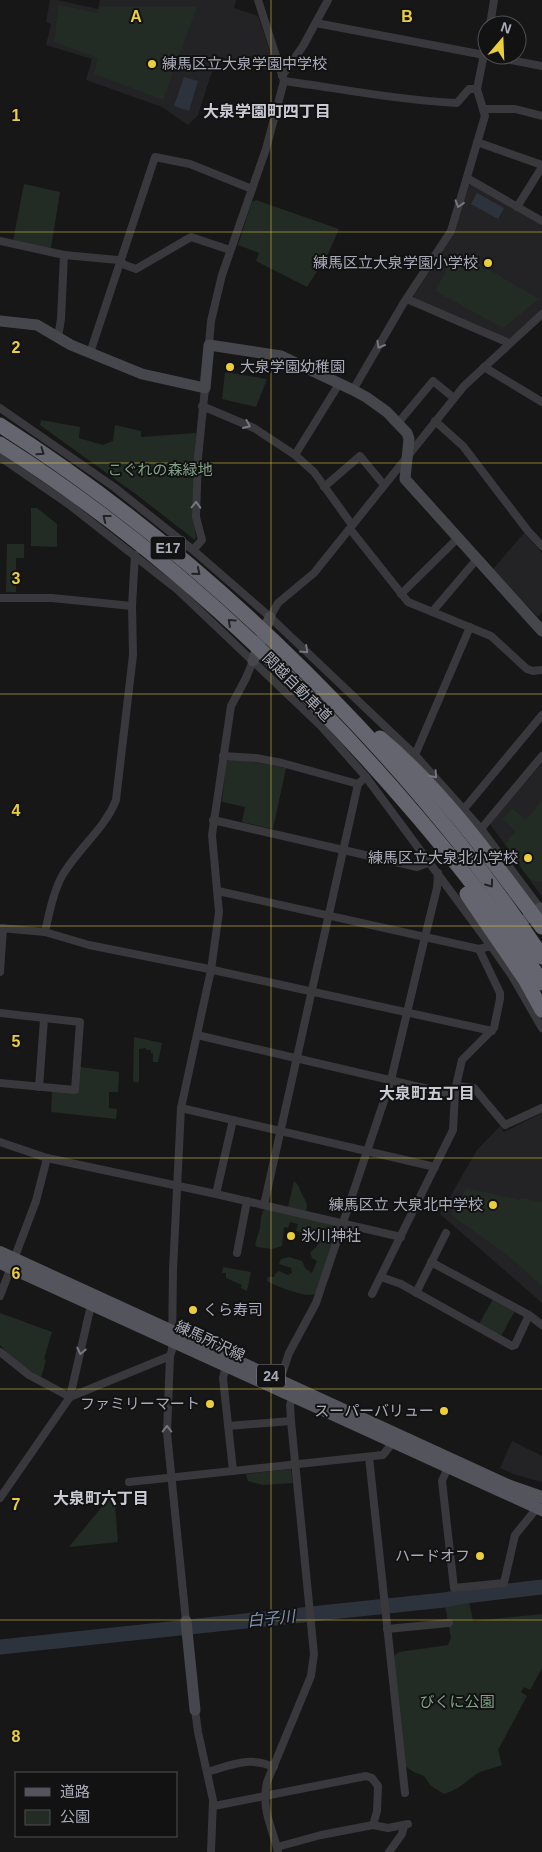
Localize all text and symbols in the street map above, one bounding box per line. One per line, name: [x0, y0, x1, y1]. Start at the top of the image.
text: A: [130, 8, 142, 25]
text: B: [401, 8, 413, 25]
north arrow: [477, 15, 527, 65]
text: N: [499, 18, 514, 37]
place label: 練馬区立大泉学園中学校: [162, 55, 327, 72]
marker: 練馬区立大泉学園中学校: [146, 58, 158, 70]
district label: 大泉学園町四丁目: [203, 103, 331, 120]
text: 1: [12, 107, 21, 124]
one-way arrow: [454, 200, 464, 208]
place label: 練馬区立大泉学園小学校: [313, 254, 478, 271]
marker: 練馬区立大泉学園小学校: [482, 257, 494, 269]
text: 2: [12, 339, 21, 356]
one-way arrow: [376, 340, 386, 349]
place label: 大泉学園幼稚園: [240, 358, 345, 375]
marker: 大泉学園幼稚園: [224, 361, 236, 373]
one-way arrow: [242, 418, 251, 429]
one-way arrow: [35, 446, 44, 455]
park label: こぐれの森緑地: [107, 461, 213, 478]
one-way arrow: [191, 501, 202, 509]
one-way arrow: [103, 516, 112, 524]
road number: E17: [150, 536, 186, 560]
one-way arrow: [192, 567, 201, 576]
text: 3: [12, 570, 21, 587]
one-way arrow: [227, 619, 236, 628]
one-way arrow: [299, 644, 308, 653]
street label: 関越自動車道: [260, 649, 335, 724]
one-way arrow: [428, 770, 437, 779]
text: 4: [12, 802, 21, 819]
place label: 練馬区立大泉北小学校: [368, 849, 518, 866]
marker: 練馬区立大泉北小学校: [522, 852, 534, 864]
one-way arrow: [484, 878, 493, 888]
text: 5: [12, 1033, 21, 1050]
district label: 大泉町五丁目: [379, 1085, 475, 1102]
place label: 練馬区立 大泉北中学校: [329, 1196, 483, 1213]
marker: 練馬区立 大泉北中学校: [487, 1199, 499, 1211]
place label: 氷川神社: [301, 1227, 361, 1244]
marker: 氷川神社: [285, 1230, 297, 1242]
text: 6: [12, 1265, 21, 1282]
place label: くら寿司: [203, 1301, 263, 1318]
marker: くら寿司: [187, 1304, 199, 1316]
street label: 練馬所沢線: [173, 1317, 248, 1364]
one-way arrow: [76, 1346, 87, 1355]
road number: 24: [257, 1364, 285, 1388]
place label: ファミリーマート: [80, 1395, 200, 1412]
marker: ファミリーマート: [204, 1398, 216, 1410]
place label: スーパーバリュー: [314, 1402, 434, 1419]
marker: スーパーバリュー: [438, 1405, 450, 1417]
one-way arrow: [162, 1425, 172, 1432]
district label: 大泉町六丁目: [53, 1490, 149, 1507]
text: 7: [12, 1496, 21, 1513]
place label: ハードオフ: [395, 1547, 470, 1564]
marker: ハードオフ: [474, 1550, 486, 1562]
water label: 白子川: [246, 1607, 298, 1629]
park label: びくに公園: [419, 1693, 495, 1710]
text: 8: [12, 1728, 21, 1745]
legend: [15, 1772, 178, 1837]
text: 道路: [60, 1783, 90, 1800]
text: 公園: [60, 1808, 90, 1825]

